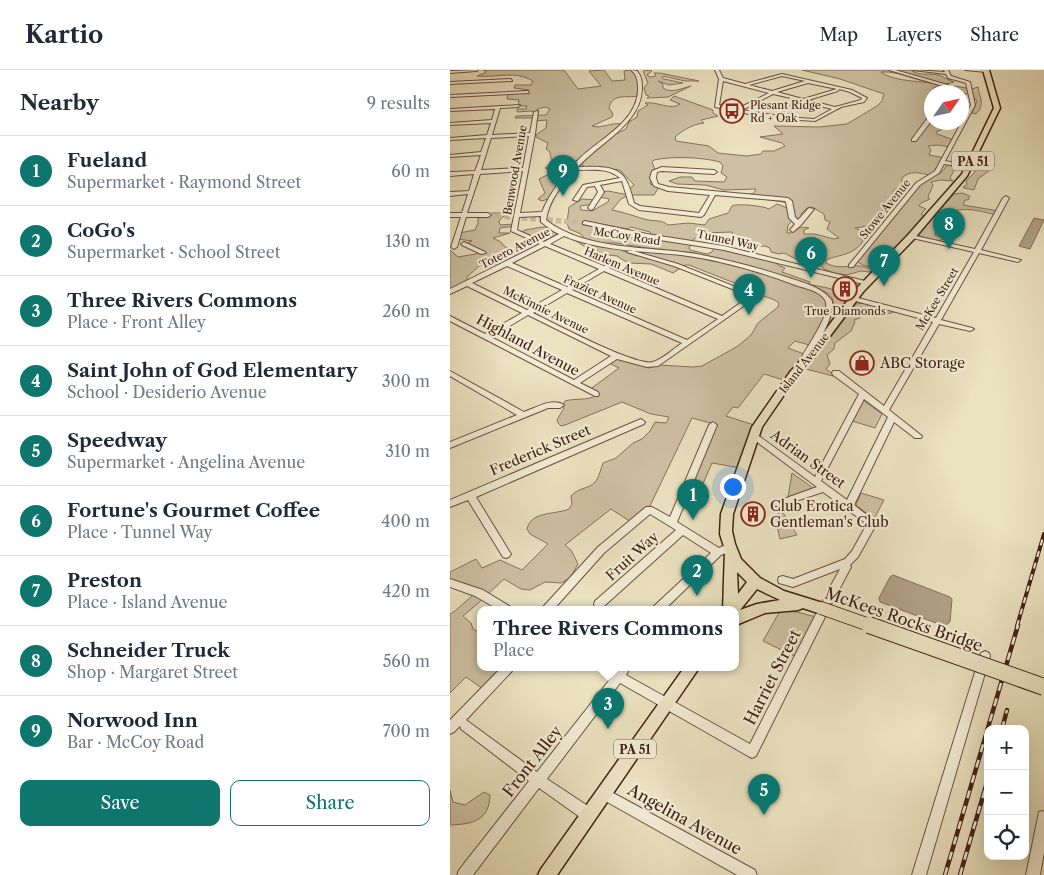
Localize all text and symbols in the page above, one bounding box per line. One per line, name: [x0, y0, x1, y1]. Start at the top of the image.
text: Kartio: [25, 20, 103, 49]
text: Map: [820, 24, 858, 46]
text: Layers: [886, 24, 942, 46]
text: Share: [970, 24, 1019, 46]
north arrow: [924, 85, 969, 130]
text: Nearby: [20, 90, 99, 115]
text: 9 results: [367, 93, 430, 113]
bus stop icon: Plesant Ridge Rd + Oak: [719, 98, 745, 124]
place label: Plesant Ridge Rd + Oak: [750, 98, 821, 125]
street label: Benwood Avenue: [500, 124, 530, 216]
text: Fueland: [67, 149, 147, 172]
road number: PA 51: [952, 152, 994, 170]
pin: 9: [547, 155, 579, 196]
text: 1: [32, 161, 40, 181]
text: 60 m: [391, 161, 430, 181]
text: Supermarket · Raymond Street: [67, 172, 301, 192]
street label: Stowe Avenue: [856, 176, 914, 242]
pin: 8: [933, 208, 965, 249]
text: CoGo's: [67, 219, 135, 242]
street label: Totero Avenue: [478, 224, 552, 272]
street label: McCoy Road: [593, 224, 662, 248]
street label: Tunnel Way: [696, 227, 761, 254]
text: 2: [31, 231, 41, 251]
text: 130 m: [385, 231, 430, 251]
pin: 6: [795, 237, 827, 278]
text: Supermarket · School Street: [67, 242, 280, 262]
street label: Harlem Avenue: [582, 244, 662, 288]
pin: 7: [868, 245, 900, 286]
street label: McKee Street: [913, 265, 961, 333]
street label: Frazier Avenue: [561, 272, 639, 316]
pin: 4: [733, 274, 765, 315]
building icon: True Diamonds: [832, 276, 858, 302]
street label: McKinnie Avenue: [501, 283, 591, 337]
text: Three Rivers Commons: [67, 289, 297, 312]
text: 3: [31, 301, 41, 321]
text: 260 m: [382, 301, 430, 321]
place label: True Diamonds: [804, 304, 886, 318]
street label: Highland Avenue: [473, 310, 583, 380]
text: Place · Front Alley: [67, 312, 206, 332]
street label: Island Avenue: [776, 330, 832, 396]
shop icon: ABC Storage: [849, 350, 875, 376]
place label: ABC Storage: [879, 354, 965, 372]
text: Saint John of God Elementary: [67, 359, 357, 382]
text: 4: [31, 371, 41, 391]
text: 300 m: [382, 371, 430, 391]
text: School · Desiderio Avenue: [67, 382, 267, 402]
street label: Frederick Street: [487, 421, 593, 479]
street label: Adrian Street: [766, 425, 849, 492]
text: Speedway: [67, 429, 167, 452]
text: 5: [32, 441, 40, 461]
text: 310 m: [385, 441, 430, 461]
text: Supermarket · Angelina Avenue: [67, 452, 305, 472]
your location: [720, 474, 746, 500]
pin: 1: [677, 479, 709, 520]
place label: Club Erotica Gentleman's Club: [770, 497, 889, 531]
text: Fortune's Gourmet Coffee: [67, 499, 320, 522]
building icon: Club Erotica Gentleman's Club: [740, 501, 766, 527]
text: 6: [31, 511, 41, 531]
text: 400 m: [381, 511, 430, 531]
text: Place · Tunnel Way: [67, 522, 212, 542]
street label: Fruit Way: [602, 527, 662, 584]
pin: 2: [681, 555, 713, 596]
text: Preston: [67, 569, 142, 592]
text: 7: [32, 581, 40, 601]
text: 420 m: [382, 581, 430, 601]
street label: McKees Rocks Bridge: [823, 583, 985, 655]
text: Place · Island Avenue: [67, 592, 227, 612]
popup: [477, 606, 739, 671]
text: Three Rivers Commons: [493, 617, 723, 640]
street label: Harriet Street: [739, 626, 805, 728]
text: Schneider Truck: [67, 639, 230, 662]
text: Place: [493, 640, 534, 660]
text: 8: [31, 651, 41, 671]
text: 560 m: [383, 651, 430, 671]
text: Shop · Margaret Street: [67, 662, 238, 682]
pin: 3: [592, 688, 624, 729]
text: Norwood Inn: [67, 709, 198, 732]
text: 9: [31, 721, 41, 741]
text: 700 m: [383, 721, 430, 741]
street label: Front Alley: [498, 721, 567, 801]
map controls: [984, 725, 1029, 860]
button: +: [984, 725, 1029, 770]
text: Bar · McCoy Road: [67, 732, 204, 752]
road number: PA 51: [614, 740, 656, 759]
button: −: [984, 770, 1029, 815]
pin: 5: [748, 774, 780, 815]
street label: Angelina Avenue: [623, 779, 746, 859]
button: Save: [20, 780, 220, 826]
button: Share: [230, 780, 430, 826]
button: locate: [984, 815, 1029, 860]

